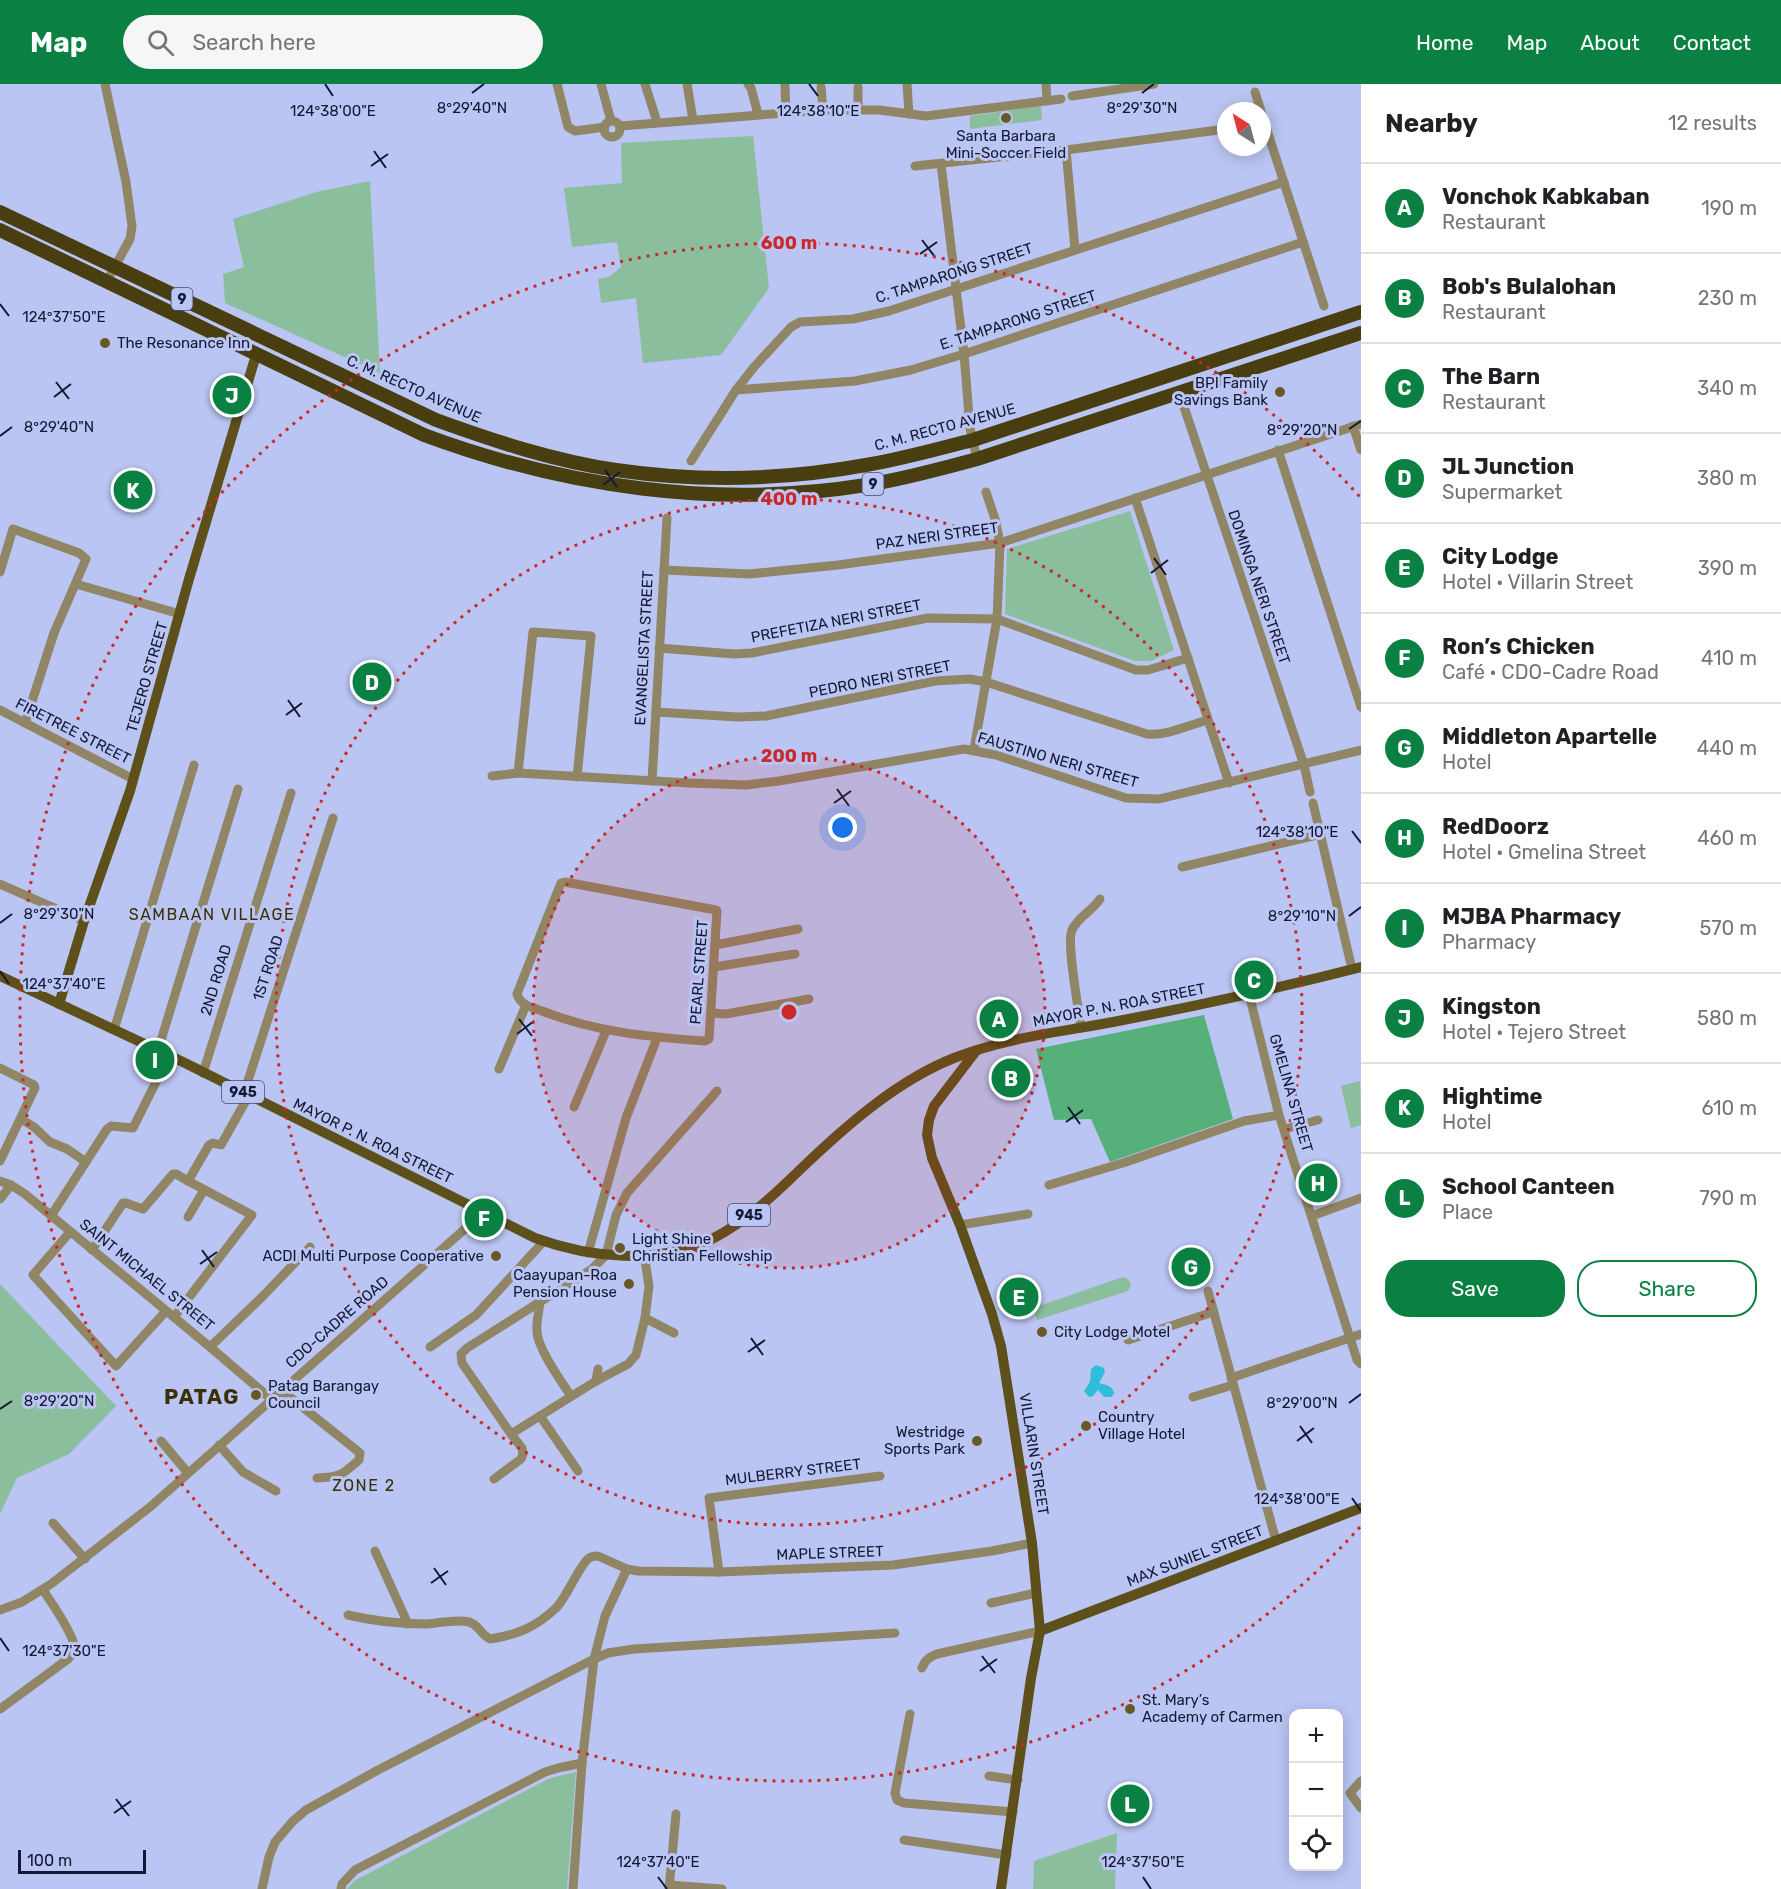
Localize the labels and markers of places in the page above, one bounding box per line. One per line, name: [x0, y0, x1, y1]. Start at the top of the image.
marker: Santa Barbara Mini-Soccer Field: [999, 111, 1013, 125]
place label: Santa Barbara Mini-Soccer Field: [946, 127, 1066, 162]
place label: The Resonance Inn: [117, 334, 250, 352]
marker: The Resonance Inn: [98, 336, 112, 350]
pin: J: [212, 372, 252, 418]
place label: BPI Family Savings Bank: [1174, 374, 1268, 409]
marker: BPI Family Savings Bank: [1273, 385, 1287, 399]
pin: K: [114, 468, 152, 512]
pin: D: [352, 660, 392, 704]
pin: C: [1234, 958, 1274, 1002]
pin: A: [980, 996, 1018, 1042]
centre of rings: [779, 1002, 799, 1022]
pin: I: [136, 1038, 174, 1082]
pin: B: [992, 1056, 1030, 1100]
pin: H: [1298, 1160, 1338, 1206]
pin: F: [464, 1196, 504, 1240]
place label: Light Shine Christian Fellowship: [632, 1230, 773, 1265]
marker: Light Shine Christian Fellowship: [613, 1241, 627, 1255]
pin: G: [1172, 1244, 1210, 1290]
place label: ACDI Multi Purpose Cooperative: [262, 1247, 484, 1265]
marker: ACDI Multi Purpose Cooperative: [489, 1249, 503, 1263]
place label: Caayupan-Roa Pension House: [513, 1266, 617, 1301]
pin: E: [1000, 1274, 1038, 1320]
marker: Caayupan-Roa Pension House: [622, 1277, 636, 1291]
place label: City Lodge Motel: [1054, 1323, 1170, 1341]
marker: City Lodge Motel: [1035, 1325, 1049, 1339]
place label: Patag Barangay Council: [268, 1377, 379, 1412]
marker: Patag Barangay Council: [249, 1388, 263, 1402]
place label: Country Village Hotel: [1098, 1408, 1185, 1443]
marker: Country Village Hotel: [1079, 1419, 1093, 1433]
place label: Westridge Sports Park: [884, 1423, 965, 1458]
marker: Westridge Sports Park: [970, 1434, 984, 1448]
place label: St. Mary’s Academy of Carmen: [1142, 1691, 1283, 1726]
marker: St. Mary’s Academy of Carmen: [1123, 1702, 1137, 1716]
pin: L: [1110, 1782, 1150, 1826]

